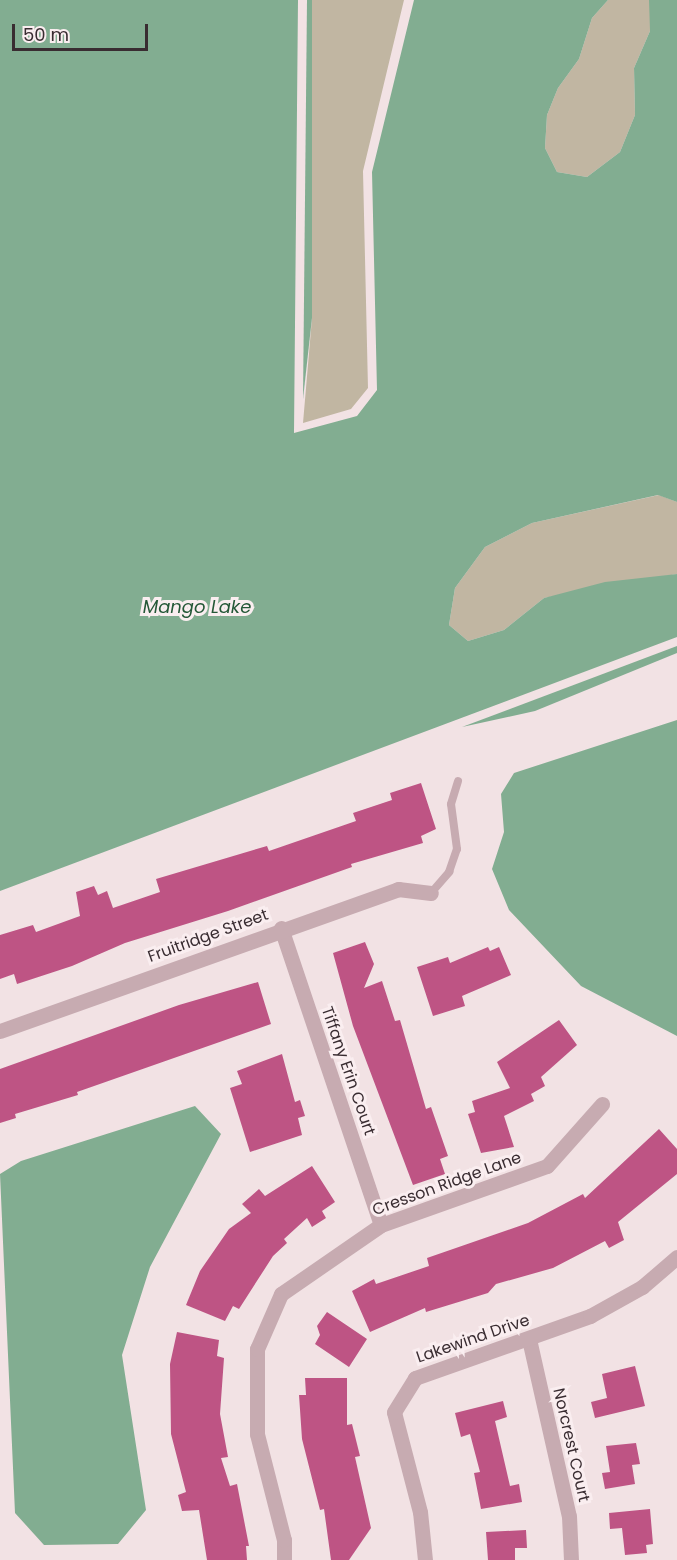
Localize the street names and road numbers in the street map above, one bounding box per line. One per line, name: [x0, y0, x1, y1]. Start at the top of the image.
street label: Fruitridge Street: [145, 905, 271, 967]
street label: Tiffany Erin Court: [317, 1004, 379, 1138]
street label: Cresson Ridge Lane: [370, 1148, 524, 1220]
street label: Lakewind Drive: [414, 1311, 532, 1367]
street label: Norcrest Court: [549, 1386, 593, 1504]

